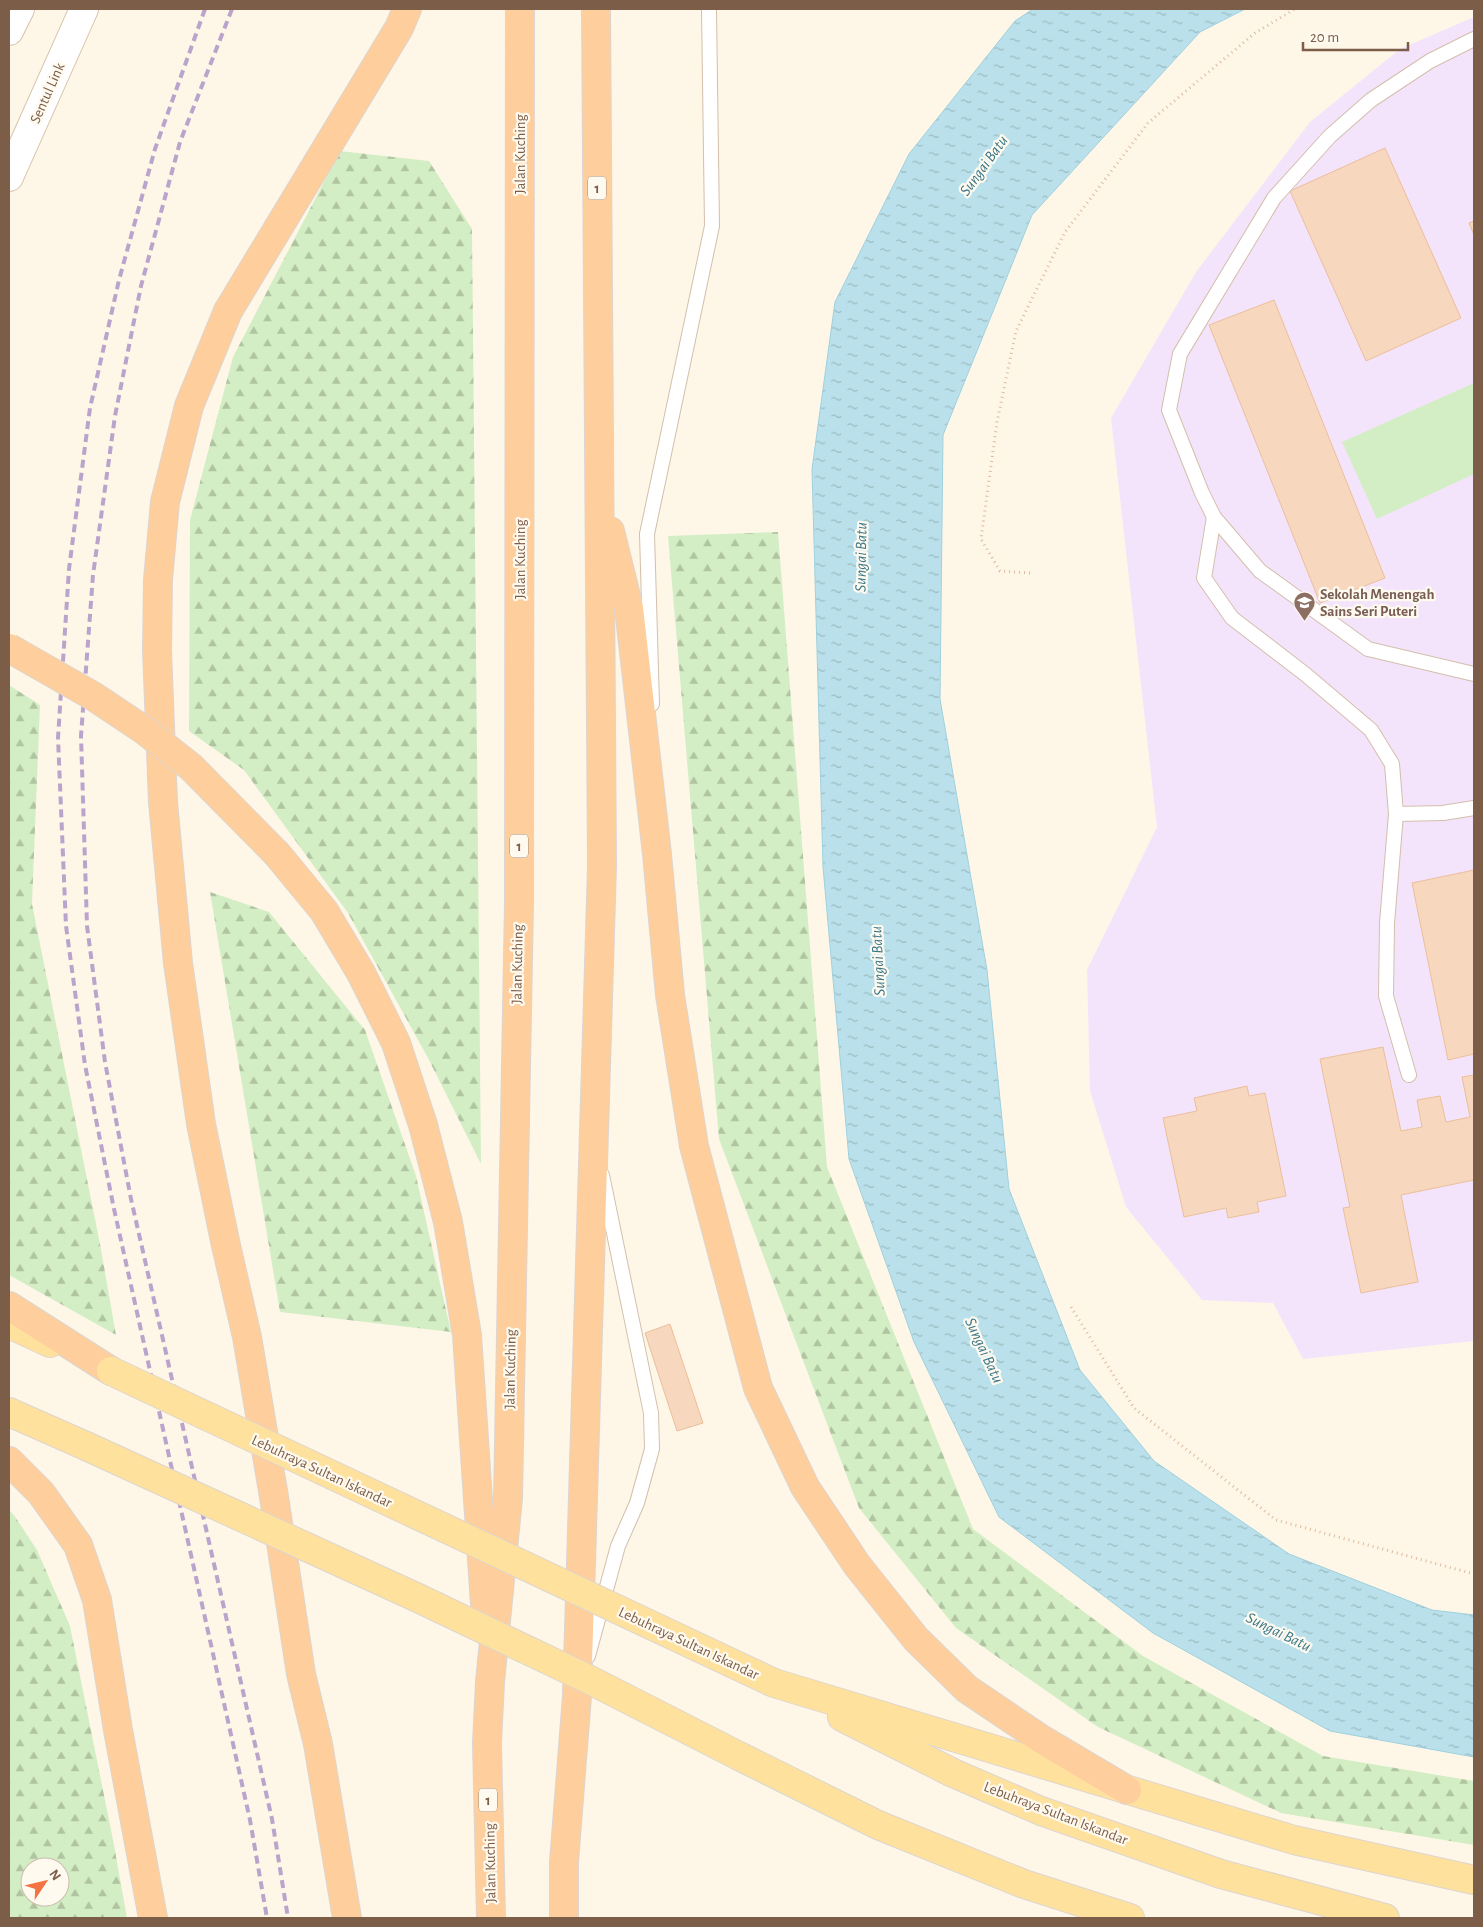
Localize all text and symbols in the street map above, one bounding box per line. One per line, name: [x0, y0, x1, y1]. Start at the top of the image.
scale bar: [1303, 20, 1408, 52]
text: 20 m: [1310, 30, 1339, 45]
street label: Sentul Link: [27, 61, 67, 126]
street label: Jalan Kuching: [513, 113, 528, 194]
water label: Sungai Batu: [957, 133, 1011, 199]
road number: 1: [588, 177, 606, 200]
street label: Jalan Kuching: [513, 518, 528, 599]
water label: Sungai Batu: [852, 522, 870, 592]
place label: Sekolah Menengah Sains Seri Puteri: [1320, 587, 1435, 619]
school or university icon: Sekolah Menengah Sains Seri Puteri: [1292, 591, 1316, 622]
road number: 1: [510, 834, 528, 858]
street label: Jalan Kuching: [509, 923, 526, 1004]
water label: Sungai Batu: [868, 926, 888, 996]
water label: Sungai Batu: [962, 1315, 1006, 1386]
street label: Jalan Kuching: [502, 1328, 519, 1409]
street label: Lebuhraya Sultan Iskandar: [249, 1432, 394, 1511]
street label: Lebuhraya Sultan Iskandar: [616, 1604, 761, 1683]
water label: Sungai Batu: [1244, 1609, 1314, 1654]
street label: Lebuhraya Sultan Iskandar: [982, 1779, 1130, 1848]
road number: 1: [479, 1788, 497, 1812]
street label: Jalan Kuching: [482, 1822, 499, 1903]
north arrow: [20, 1857, 70, 1907]
text: N: [46, 1867, 63, 1883]

